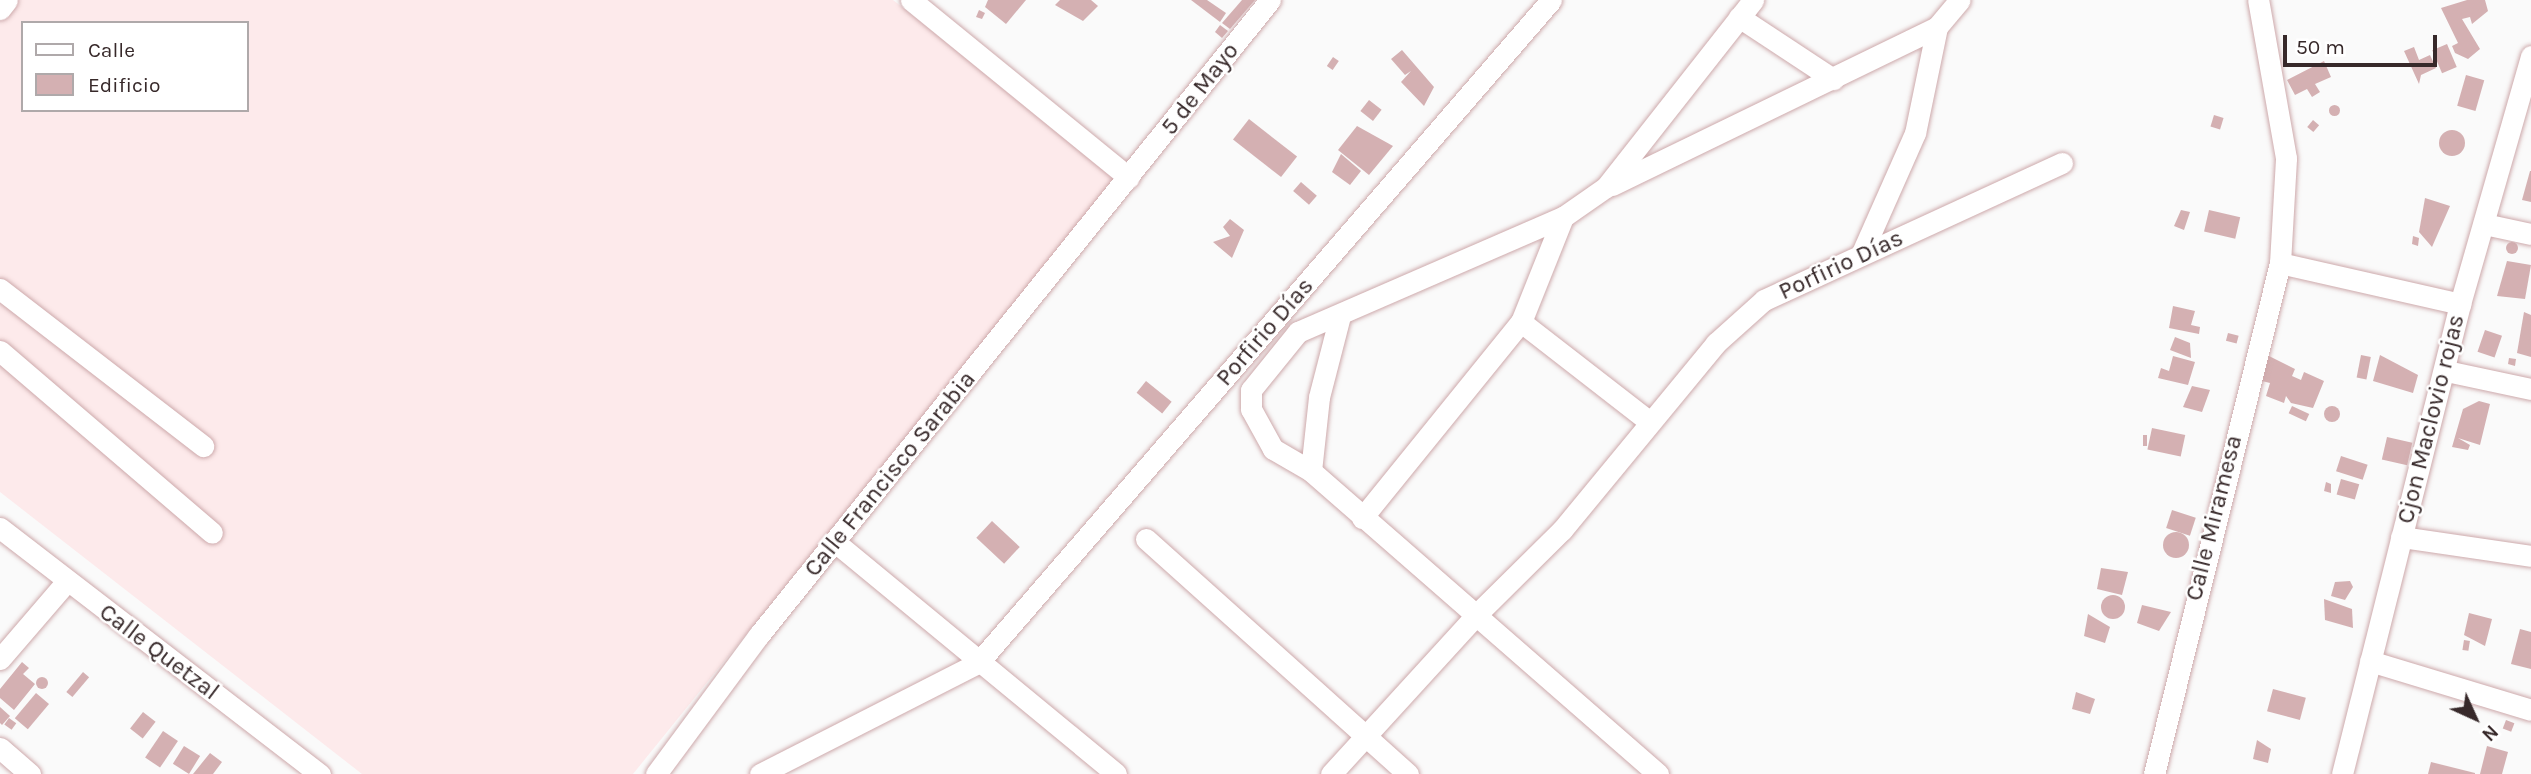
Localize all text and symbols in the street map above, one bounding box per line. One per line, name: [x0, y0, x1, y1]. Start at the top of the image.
legend: [21, 21, 248, 112]
scale bar: [2286, 21, 2440, 65]
text: 50 m: [2296, 35, 2345, 59]
street label: 5 de Mayo: [1155, 37, 1245, 141]
text: Calle: [88, 38, 135, 62]
text: Edificio: [88, 73, 161, 97]
street label: Porfirio Días: [1774, 224, 1908, 306]
street label: Porfirio Días: [1210, 272, 1320, 392]
street label: Cjon Maclovio rojas: [2391, 311, 2471, 527]
street label: Calle Francisco Sarabia: [798, 366, 982, 582]
street label: Calle Miramesa: [2180, 432, 2248, 604]
street label: Calle Quetzal: [94, 598, 224, 706]
north arrow: [2440, 683, 2510, 753]
text: N: [2477, 720, 2502, 745]

